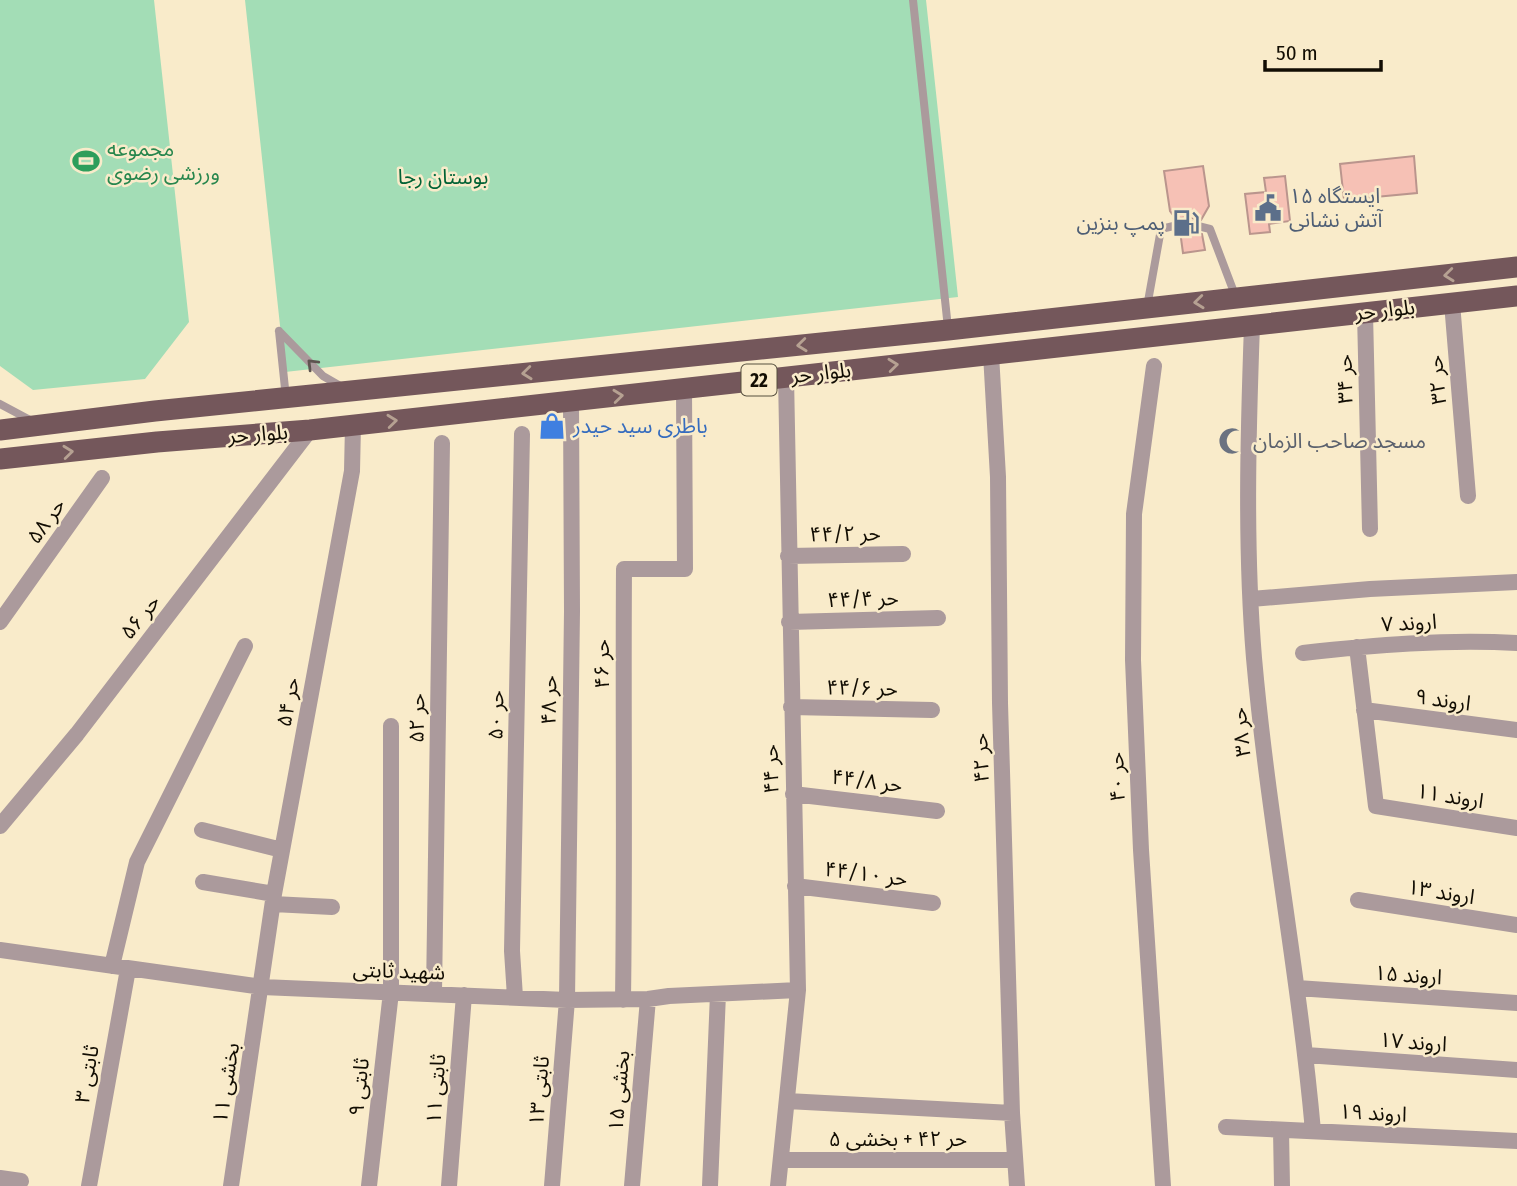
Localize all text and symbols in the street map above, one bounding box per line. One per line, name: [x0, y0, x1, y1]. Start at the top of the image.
scale bar: [1265, 28, 1380, 72]
text: 50 m: [1276, 40, 1318, 66]
place label: مجموعه ورزشی رضوی: [107, 136, 220, 186]
sports icon: مجموعه ورزشی رضوی: [71, 146, 101, 176]
park label: بوستان رجا: [398, 164, 488, 190]
place label: ایستگاه ۱۵ آتش نشانی: [1289, 183, 1383, 233]
public building icon: ایستگاه ۱۵ آتش نشانی: [1253, 193, 1283, 223]
fuel station icon: پمپ بنزین: [1171, 208, 1201, 238]
place label: پمپ بنزین: [1077, 210, 1165, 237]
one-way arrow: [1443, 267, 1454, 282]
one-way arrow: [1193, 294, 1204, 309]
street label: بلوار حر: [1353, 294, 1416, 326]
one-way arrow: [796, 337, 808, 352]
street label: حر ۳۴: [1332, 354, 1358, 404]
street label: حر ۳۲: [1422, 354, 1452, 406]
street label: بلوار حر: [789, 357, 852, 389]
one-way arrow: [887, 358, 899, 373]
one-way arrow: [307, 359, 320, 372]
road number: 22: [742, 364, 776, 396]
one-way arrow: [521, 365, 532, 380]
one-way arrow: [612, 388, 624, 403]
shop icon: باطری سید حیدر: [537, 411, 567, 441]
one-way arrow: [386, 413, 398, 428]
place label: باطری سید حیدر: [572, 413, 708, 439]
street label: بلوار حر: [226, 419, 289, 449]
mosque icon: مسجد صاحب الزمان: [1217, 426, 1247, 456]
place label: مسجد صاحب الزمان: [1253, 428, 1426, 454]
one-way arrow: [62, 444, 74, 459]
street label: حر ۵۸: [21, 493, 71, 549]
street label: حر ۴۴/۲: [809, 520, 881, 548]
street label: حر ۴۴/۴: [827, 585, 899, 613]
street label: حر ۵۶: [114, 589, 166, 645]
street label: اروند ۷: [1380, 609, 1438, 637]
street label: حر ۴۶: [589, 639, 615, 689]
street label: حر ۴۴/۶: [826, 674, 898, 702]
street label: حر ۵۴: [271, 675, 305, 729]
street label: حر ۴۸: [536, 675, 562, 725]
street label: اروند ۹: [1414, 683, 1472, 717]
street label: حر ۵۰: [483, 690, 509, 740]
street label: حر ۵۲: [404, 693, 430, 743]
street label: حر ۳۸: [1225, 706, 1257, 758]
street label: حر ۴۲: [967, 733, 995, 783]
street label: حر ۴۴: [758, 744, 784, 794]
street label: حر ۴۰: [1103, 752, 1131, 802]
street label: حر ۴۴/۸: [830, 764, 904, 798]
street label: اروند ۱۱: [1414, 778, 1486, 814]
street label: حر ۴۴/۱۰: [823, 856, 909, 892]
street label: اروند ۱۳: [1405, 874, 1477, 910]
street label: شهید ثابتی: [352, 956, 446, 986]
street label: اروند ۱۵: [1373, 960, 1443, 990]
street label: اروند ۱۷: [1378, 1027, 1448, 1057]
street label: بخشی ۱۱: [207, 1041, 245, 1125]
street label: ثابتی ۳: [69, 1043, 105, 1105]
street label: بخشی ۱۵: [603, 1049, 635, 1133]
street label: ثابتی ۱۱: [421, 1053, 451, 1125]
street label: ثابتی ۱۳: [523, 1055, 555, 1127]
street label: ثابتی ۹: [343, 1057, 375, 1117]
street label: اروند ۱۹: [1338, 1098, 1408, 1128]
street label: حر ۴۲ + بخشی ۵: [829, 1126, 967, 1152]

